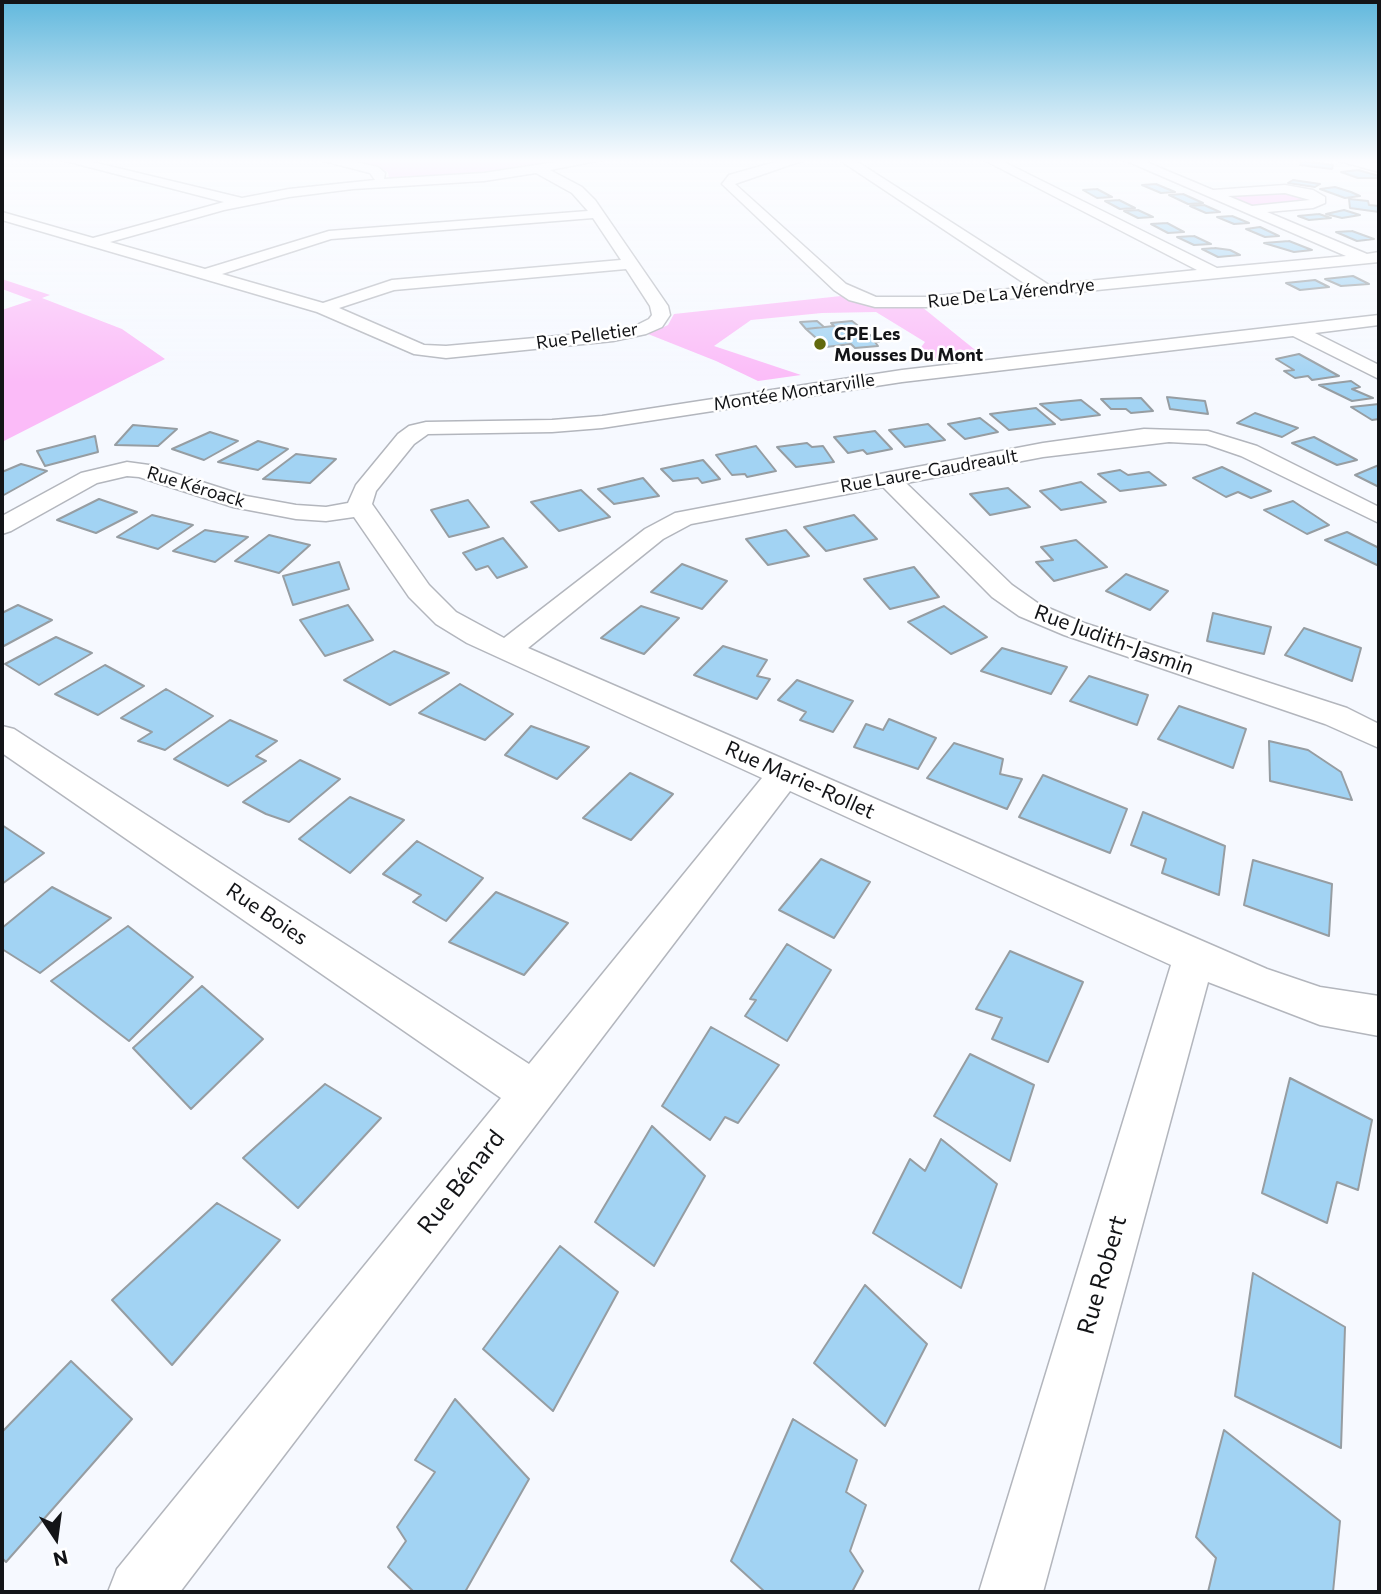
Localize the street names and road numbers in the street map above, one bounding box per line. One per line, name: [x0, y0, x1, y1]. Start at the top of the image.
street label: Rue De La Vérendrye: [926, 273, 1096, 313]
street label: Rue Pelletier: [535, 318, 639, 354]
street label: Montée Montarville: [712, 369, 876, 415]
street label: Rue Laure-Gaudreault: [839, 445, 1019, 497]
street label: Rue Kéroack: [144, 462, 248, 512]
street label: Rue Judith-Jasmin: [1031, 599, 1197, 681]
street label: Rue Marie-Rollet: [721, 736, 879, 824]
street label: Rue Boies: [221, 878, 313, 950]
street label: Rue Bénard: [411, 1124, 511, 1240]
street label: Rue Robert: [1071, 1212, 1133, 1338]

